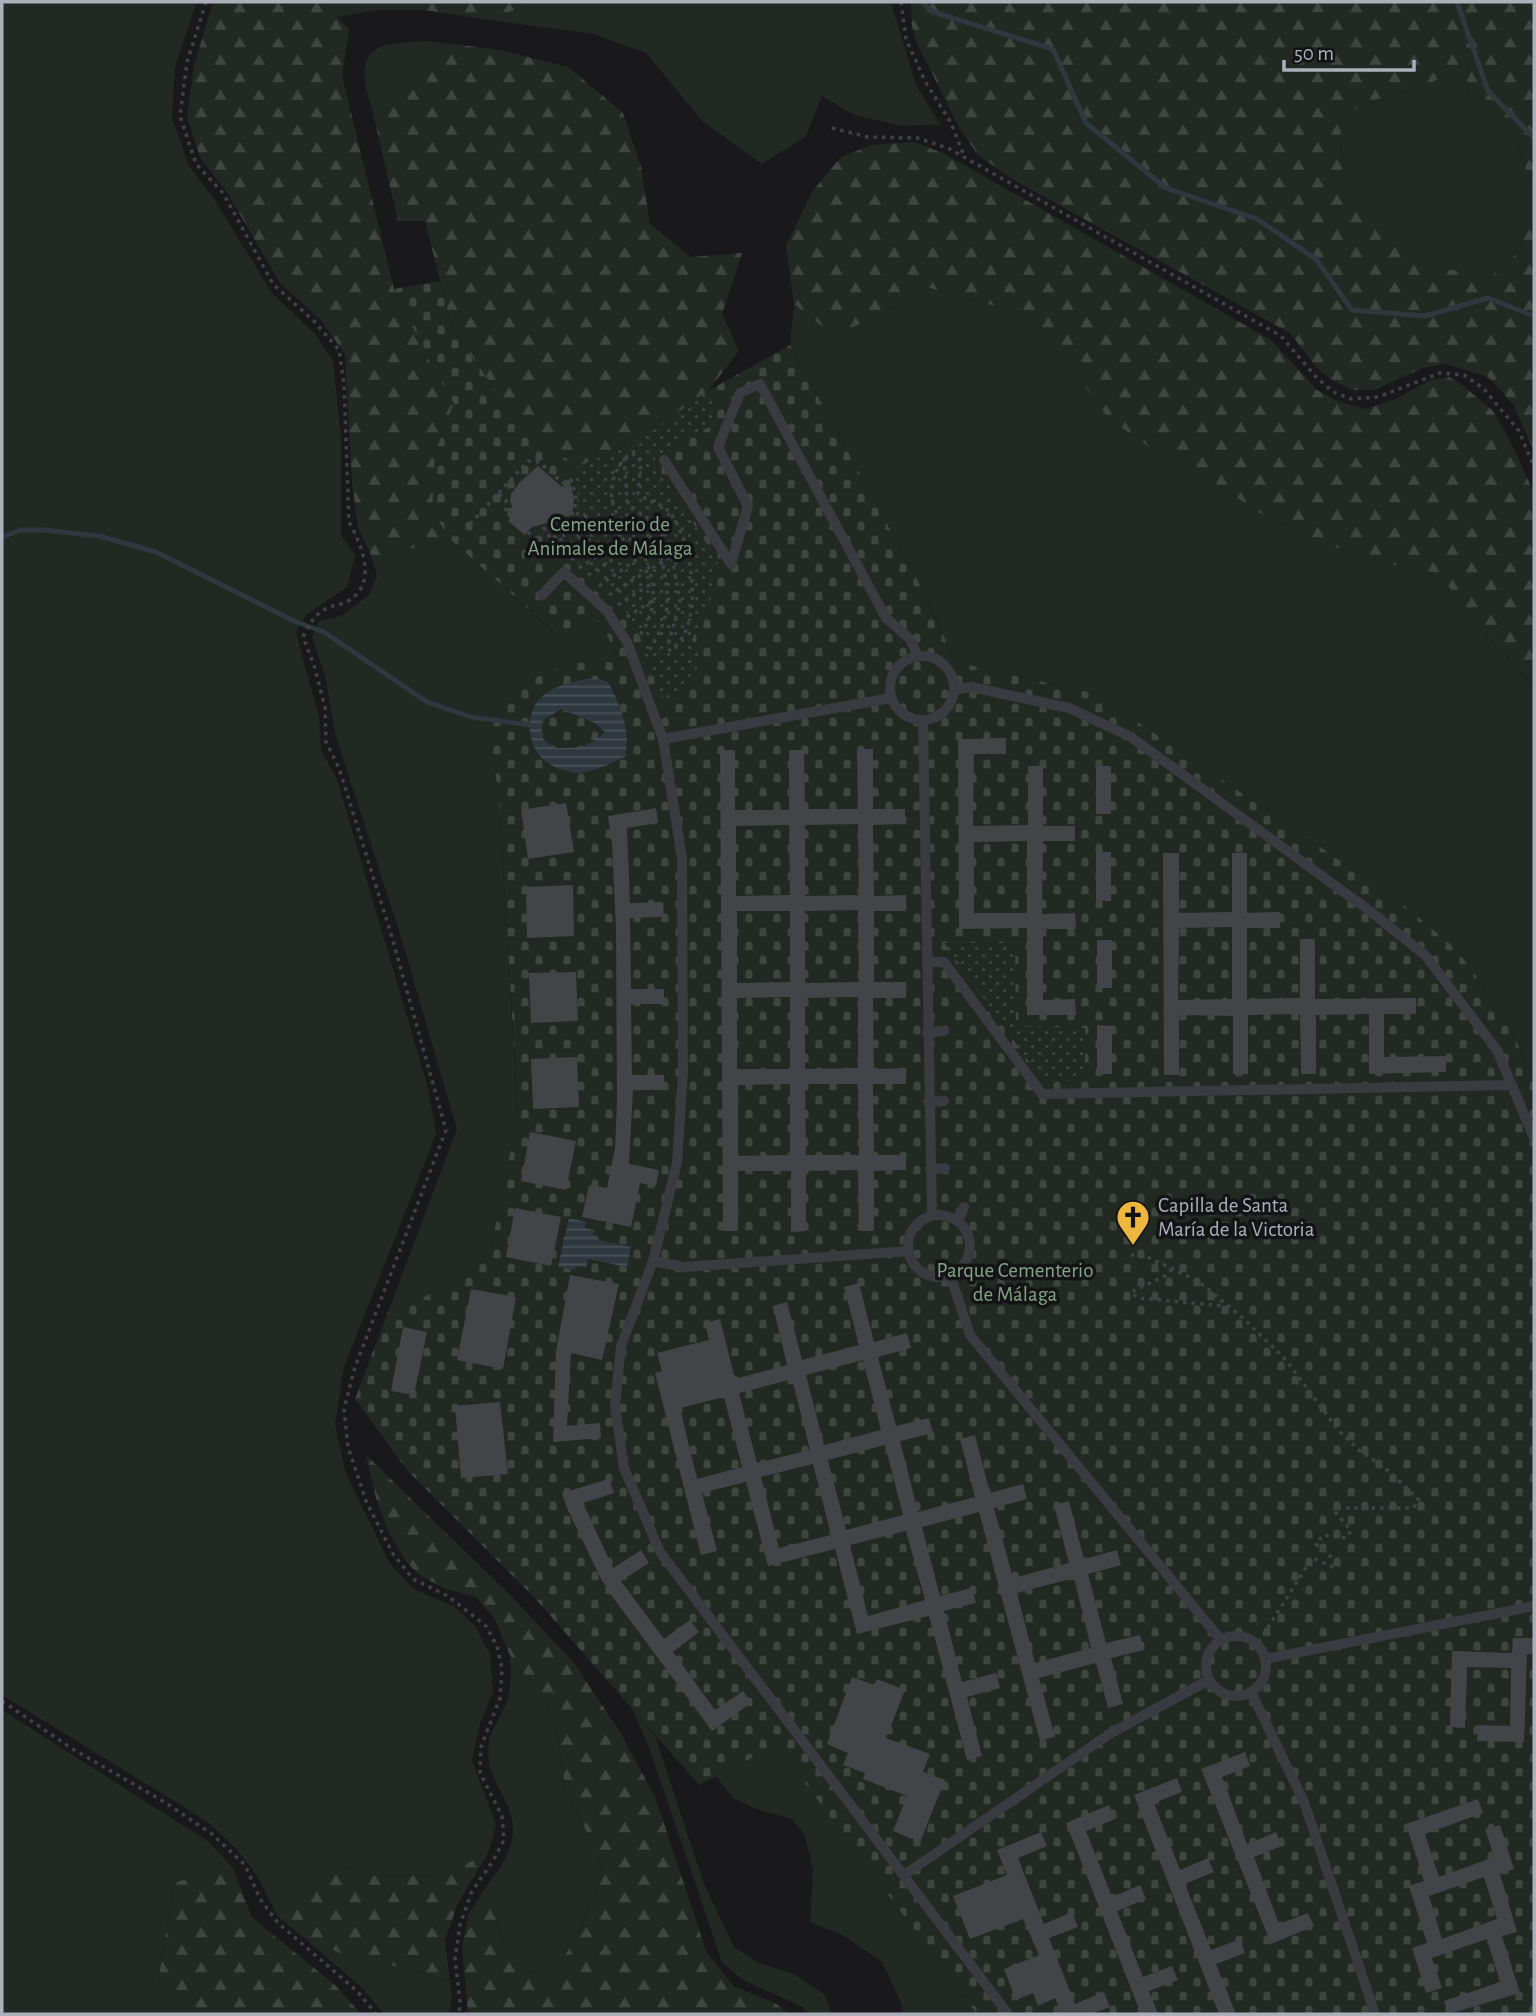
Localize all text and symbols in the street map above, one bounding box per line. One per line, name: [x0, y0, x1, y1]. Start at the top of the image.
scale bar: [1284, 28, 1414, 72]
text: 50 m: [1294, 43, 1334, 64]
park label: Cementerio de Animales de Málaga: [527, 514, 693, 559]
place label: Capilla de Santa María de la Victoria: [1158, 1195, 1315, 1240]
church icon: Capilla de Santa María de la Victoria: [1114, 1198, 1152, 1247]
park label: Parque Cementerio de Málaga: [937, 1260, 1093, 1305]

